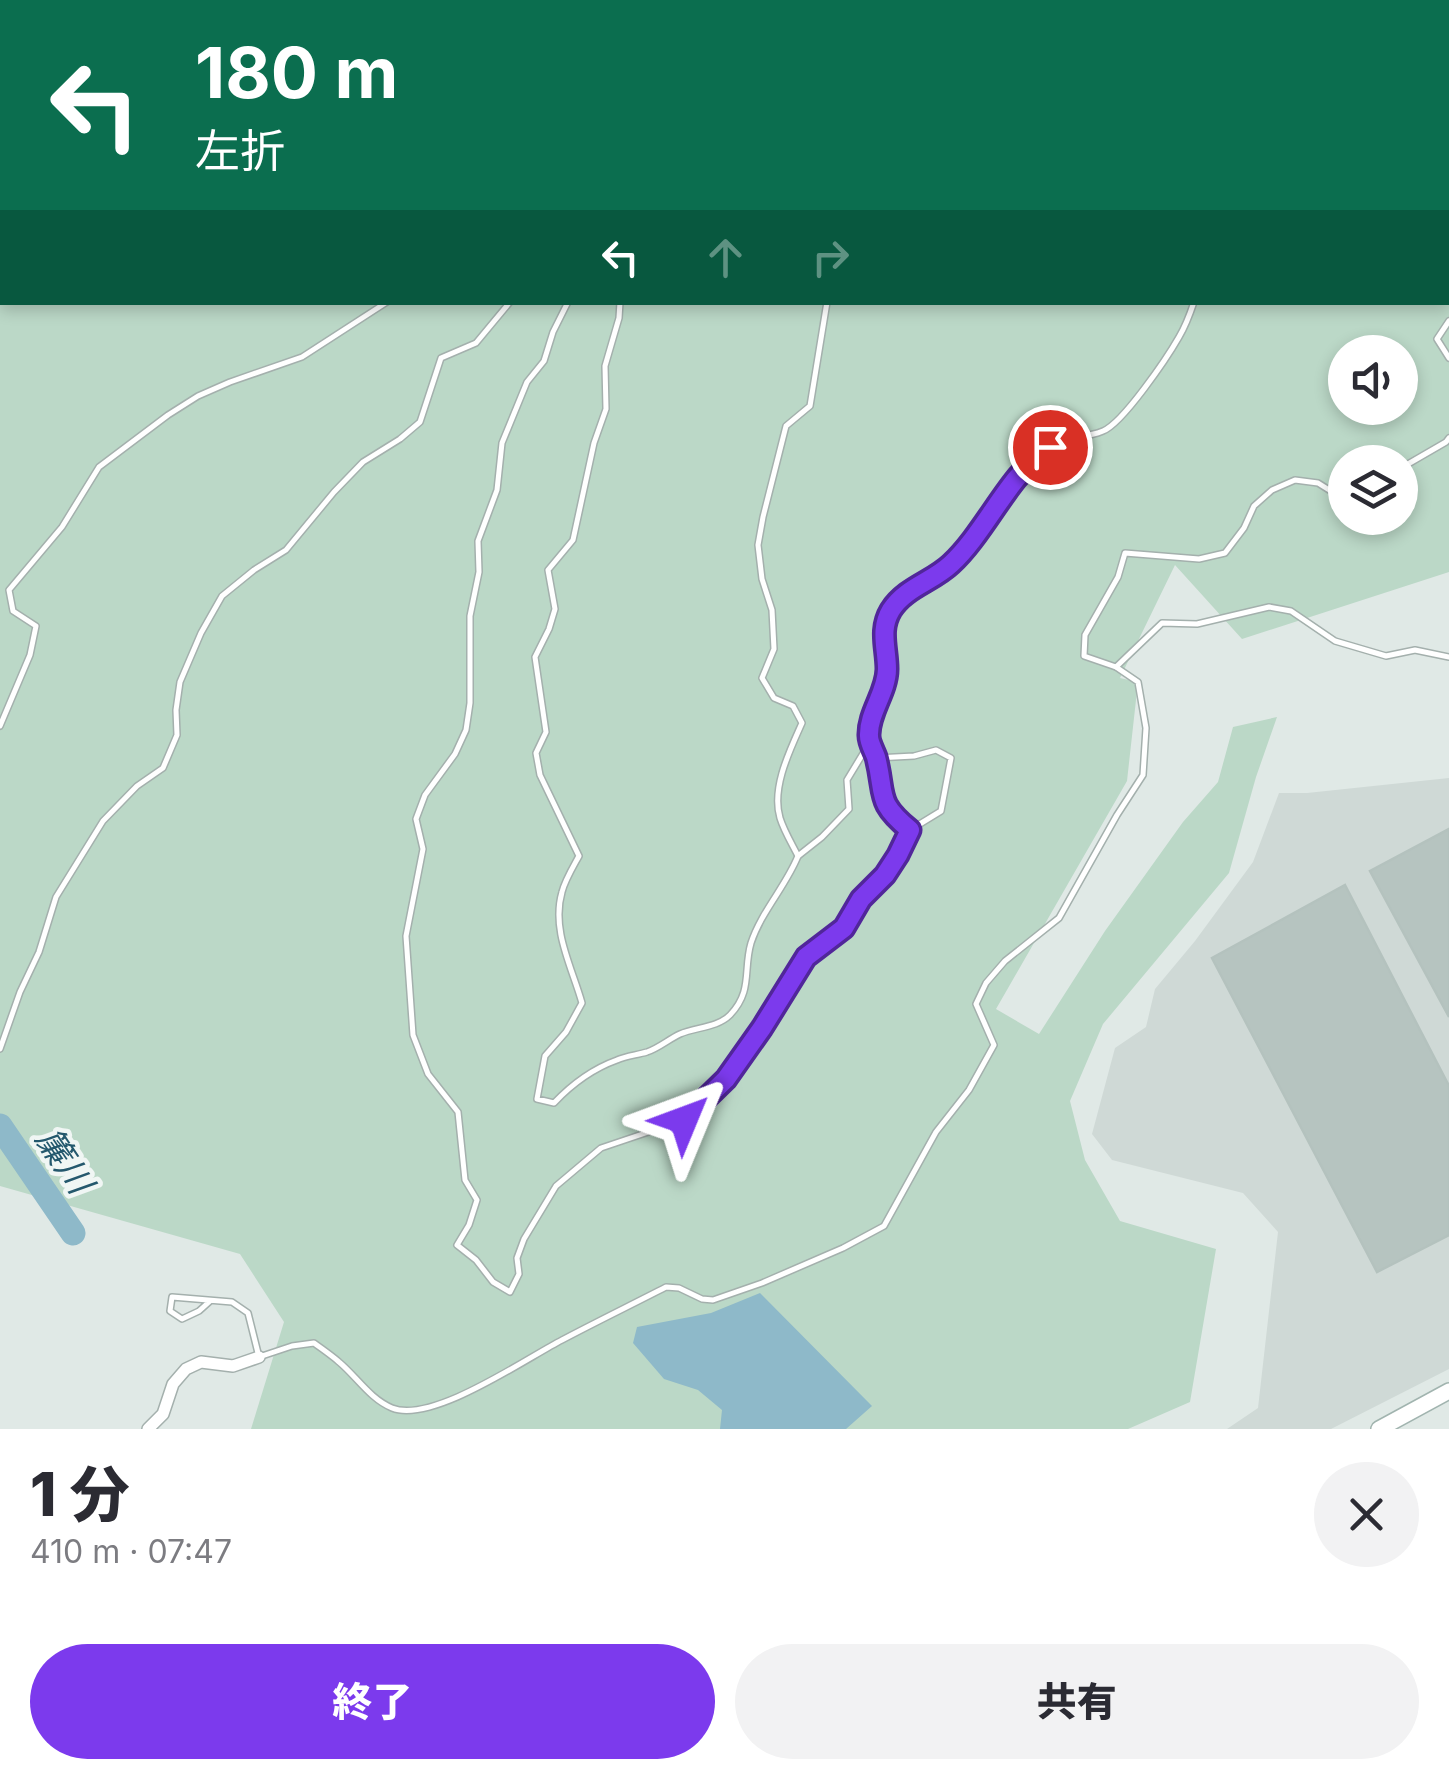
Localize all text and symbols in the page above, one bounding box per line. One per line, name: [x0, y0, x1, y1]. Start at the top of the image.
text: 180 m: [195, 30, 398, 115]
icon: left: [30, 40, 160, 170]
text: 左折: [195, 123, 285, 178]
icon: left: [593, 230, 648, 285]
icon: ahead: [698, 230, 753, 285]
icon: right: [803, 230, 858, 285]
map controls: [1328, 335, 1418, 535]
button: sound: [1328, 335, 1418, 425]
pin: [1008, 405, 1093, 490]
icon: arrive: [1023, 420, 1078, 475]
button: layers: [1328, 445, 1418, 535]
position arrow: [632, 1068, 736, 1172]
water label: 簾川: [28, 1119, 104, 1204]
text: 1 分: [30, 1458, 130, 1530]
button: close: [1314, 1462, 1419, 1567]
text: 410 m · 07:47: [30, 1532, 232, 1571]
button: 終了: [30, 1644, 715, 1759]
button: 共有: [735, 1644, 1419, 1759]

